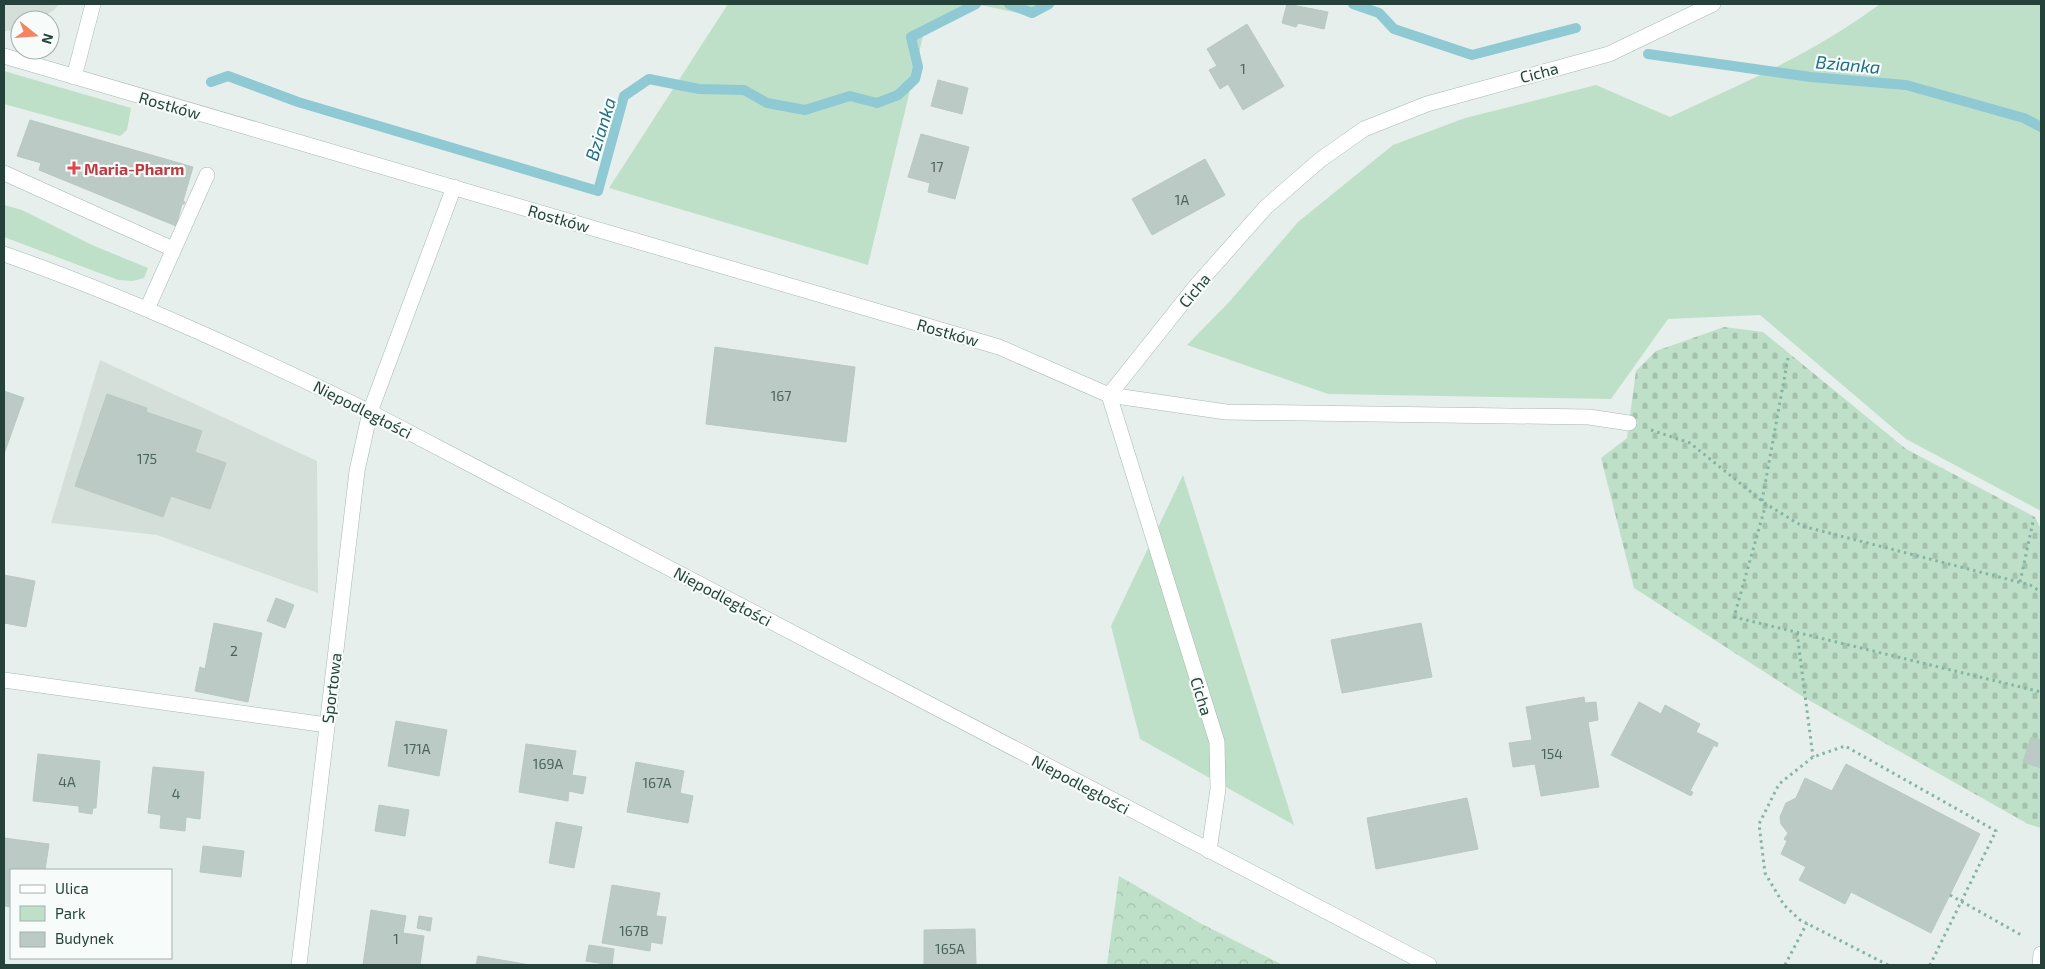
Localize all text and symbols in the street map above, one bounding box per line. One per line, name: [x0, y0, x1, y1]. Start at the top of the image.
north arrow: [10, 10, 60, 60]
text: N: [38, 32, 58, 46]
water label: Bzianka: [1815, 50, 1881, 78]
street label: Cicha: [1518, 58, 1560, 86]
house number: 1: [1240, 60, 1246, 77]
street label: Rostków: [137, 87, 203, 123]
water label: Bzianka: [580, 95, 620, 163]
house number: 17: [931, 158, 943, 175]
place label: Maria-Pharm: [84, 159, 184, 178]
marker: Maria-Pharm: [68, 162, 80, 174]
house number: 1A: [1175, 191, 1189, 208]
street label: Rostków: [526, 200, 592, 236]
street label: Cicha: [1174, 269, 1214, 311]
street label: Rostków: [915, 314, 981, 350]
street label: Niepodległości: [311, 376, 415, 442]
house number: 167: [771, 387, 791, 404]
house number: 175: [137, 450, 157, 467]
street label: Niepodległości: [671, 562, 775, 630]
house number: 2: [230, 642, 238, 659]
street label: Sportowa: [317, 652, 345, 724]
street label: Cicha: [1187, 675, 1217, 717]
house number: 171A: [403, 740, 431, 757]
house number: 154: [1541, 745, 1563, 762]
street label: Niepodległości: [1029, 750, 1133, 818]
house number: 169A: [533, 755, 563, 772]
house number: 4A: [58, 773, 76, 790]
house number: 167A: [643, 774, 672, 791]
house number: 4: [172, 785, 180, 802]
legend: [10, 869, 172, 959]
text: Ulica: [55, 879, 89, 897]
text: Park: [55, 904, 86, 922]
house number: 167B: [619, 922, 649, 939]
text: Budynek: [55, 929, 114, 947]
house number: 1: [393, 930, 399, 947]
house number: 165A: [935, 940, 965, 957]

